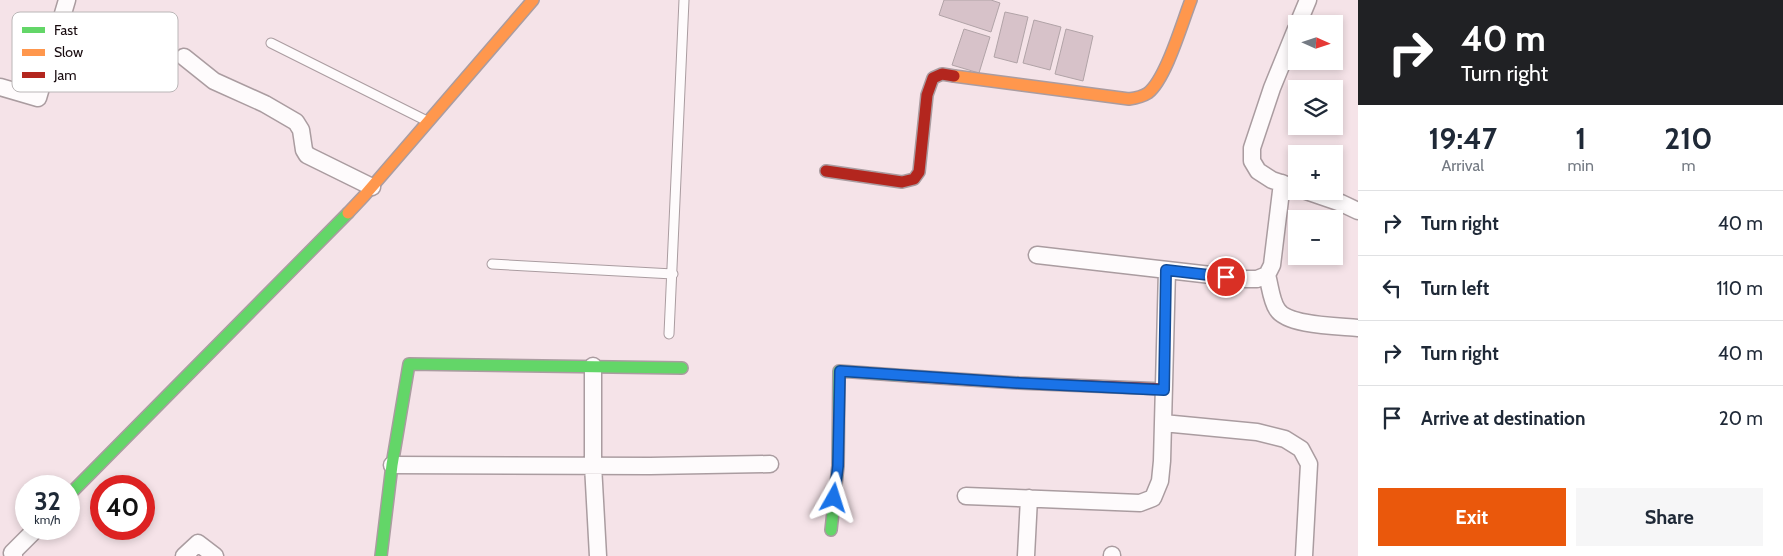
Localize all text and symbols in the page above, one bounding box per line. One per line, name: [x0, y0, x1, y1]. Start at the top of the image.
legend: [12, 12, 178, 92]
north arrow: [1288, 15, 1342, 70]
map controls: [1288, 15, 1343, 265]
text: 40 m: [1461, 17, 1546, 60]
icon: right: [1378, 20, 1443, 85]
text: Fast: [54, 21, 78, 39]
text: Slow: [54, 43, 83, 61]
text: Turn right: [1461, 60, 1548, 87]
text: Jam: [53, 66, 76, 84]
button: layers: [1288, 80, 1343, 135]
text: 19:47: [1428, 120, 1497, 157]
text: 1: [1575, 120, 1586, 157]
text: 210: [1664, 120, 1712, 157]
button: +: [1288, 145, 1343, 200]
text: Arrival: [1441, 156, 1484, 175]
text: min: [1568, 156, 1594, 175]
text: m: [1681, 156, 1695, 175]
icon: right: [1378, 209, 1406, 237]
button: −: [1288, 210, 1343, 265]
text: Turn right: [1421, 212, 1499, 235]
text: 40 m: [1718, 212, 1763, 235]
pin: [1205, 256, 1247, 298]
icon: arrive: [1212, 263, 1240, 291]
icon: left: [1378, 274, 1406, 302]
text: Turn left: [1421, 277, 1489, 300]
text: 110 m: [1716, 277, 1763, 300]
icon: right: [1378, 339, 1406, 367]
text: Turn right: [1421, 342, 1499, 365]
text: 40 m: [1718, 342, 1763, 365]
icon: arrive: [1378, 404, 1406, 432]
text: Arrive at destination: [1421, 407, 1585, 430]
text: 20 m: [1719, 407, 1763, 430]
position arrow: [807, 471, 859, 523]
speed limit sign: 40: [90, 475, 155, 540]
text: 32: [34, 486, 61, 516]
button: Exit: [1378, 488, 1566, 546]
button: Share: [1576, 488, 1763, 546]
text: km/h: [34, 512, 61, 527]

